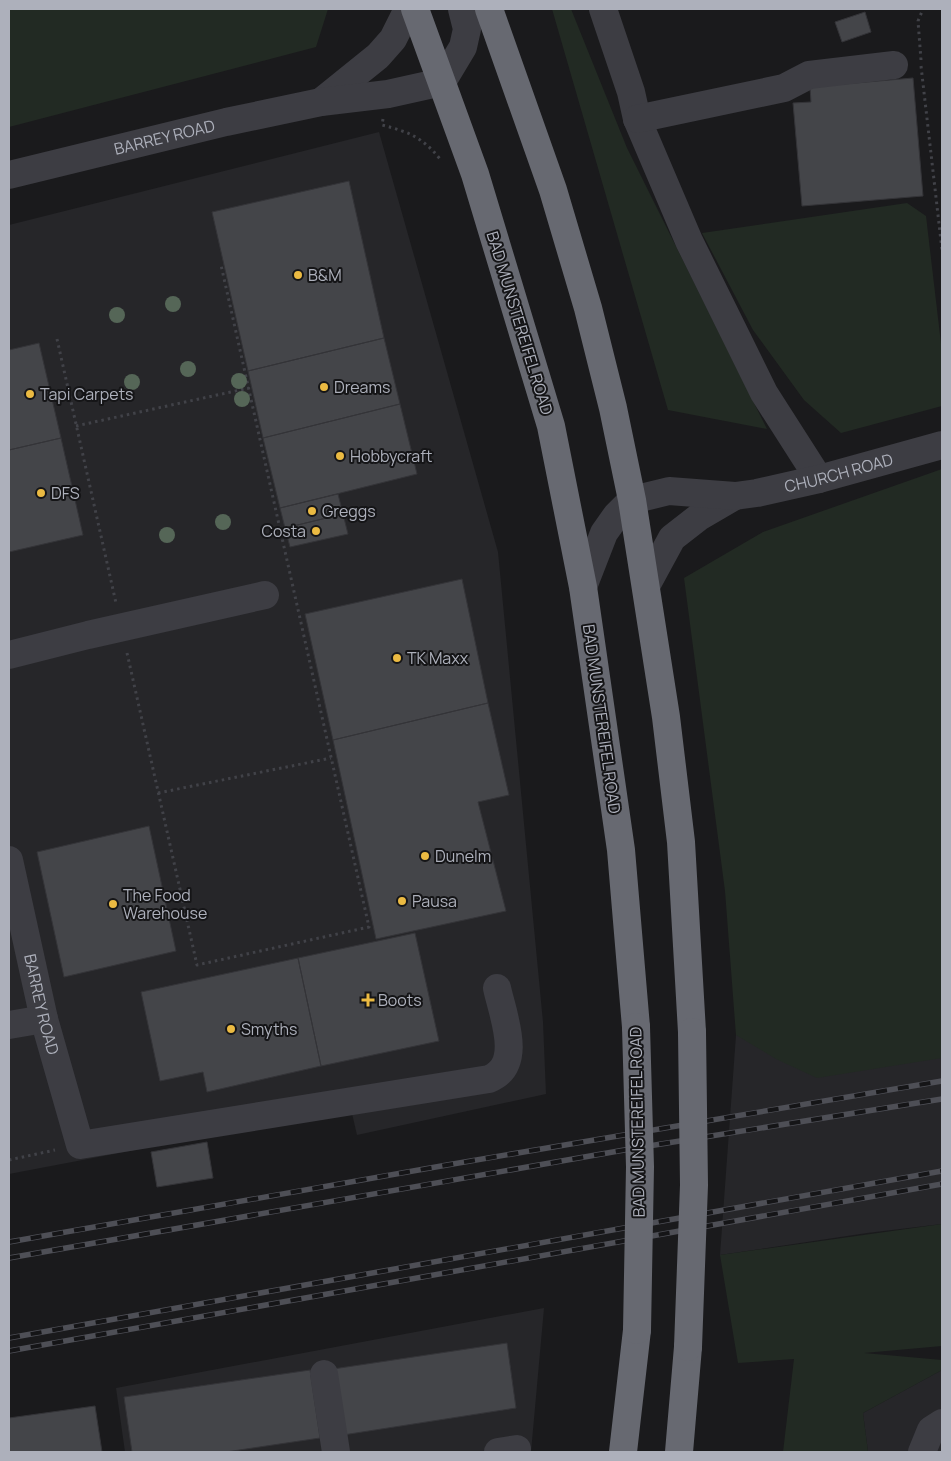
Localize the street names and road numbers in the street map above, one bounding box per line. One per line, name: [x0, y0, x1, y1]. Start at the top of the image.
street label: BARREY ROAD: [112, 114, 217, 160]
street label: BAD MUNSTEREIFEL ROAD: [482, 228, 559, 418]
street label: CHURCH ROAD: [782, 448, 896, 497]
street label: BAD MUNSTEREIFEL ROAD: [578, 623, 626, 815]
street label: BARREY ROAD: [19, 952, 65, 1058]
street label: BAD MUNSTEREIFEL ROAD: [624, 1026, 650, 1218]

